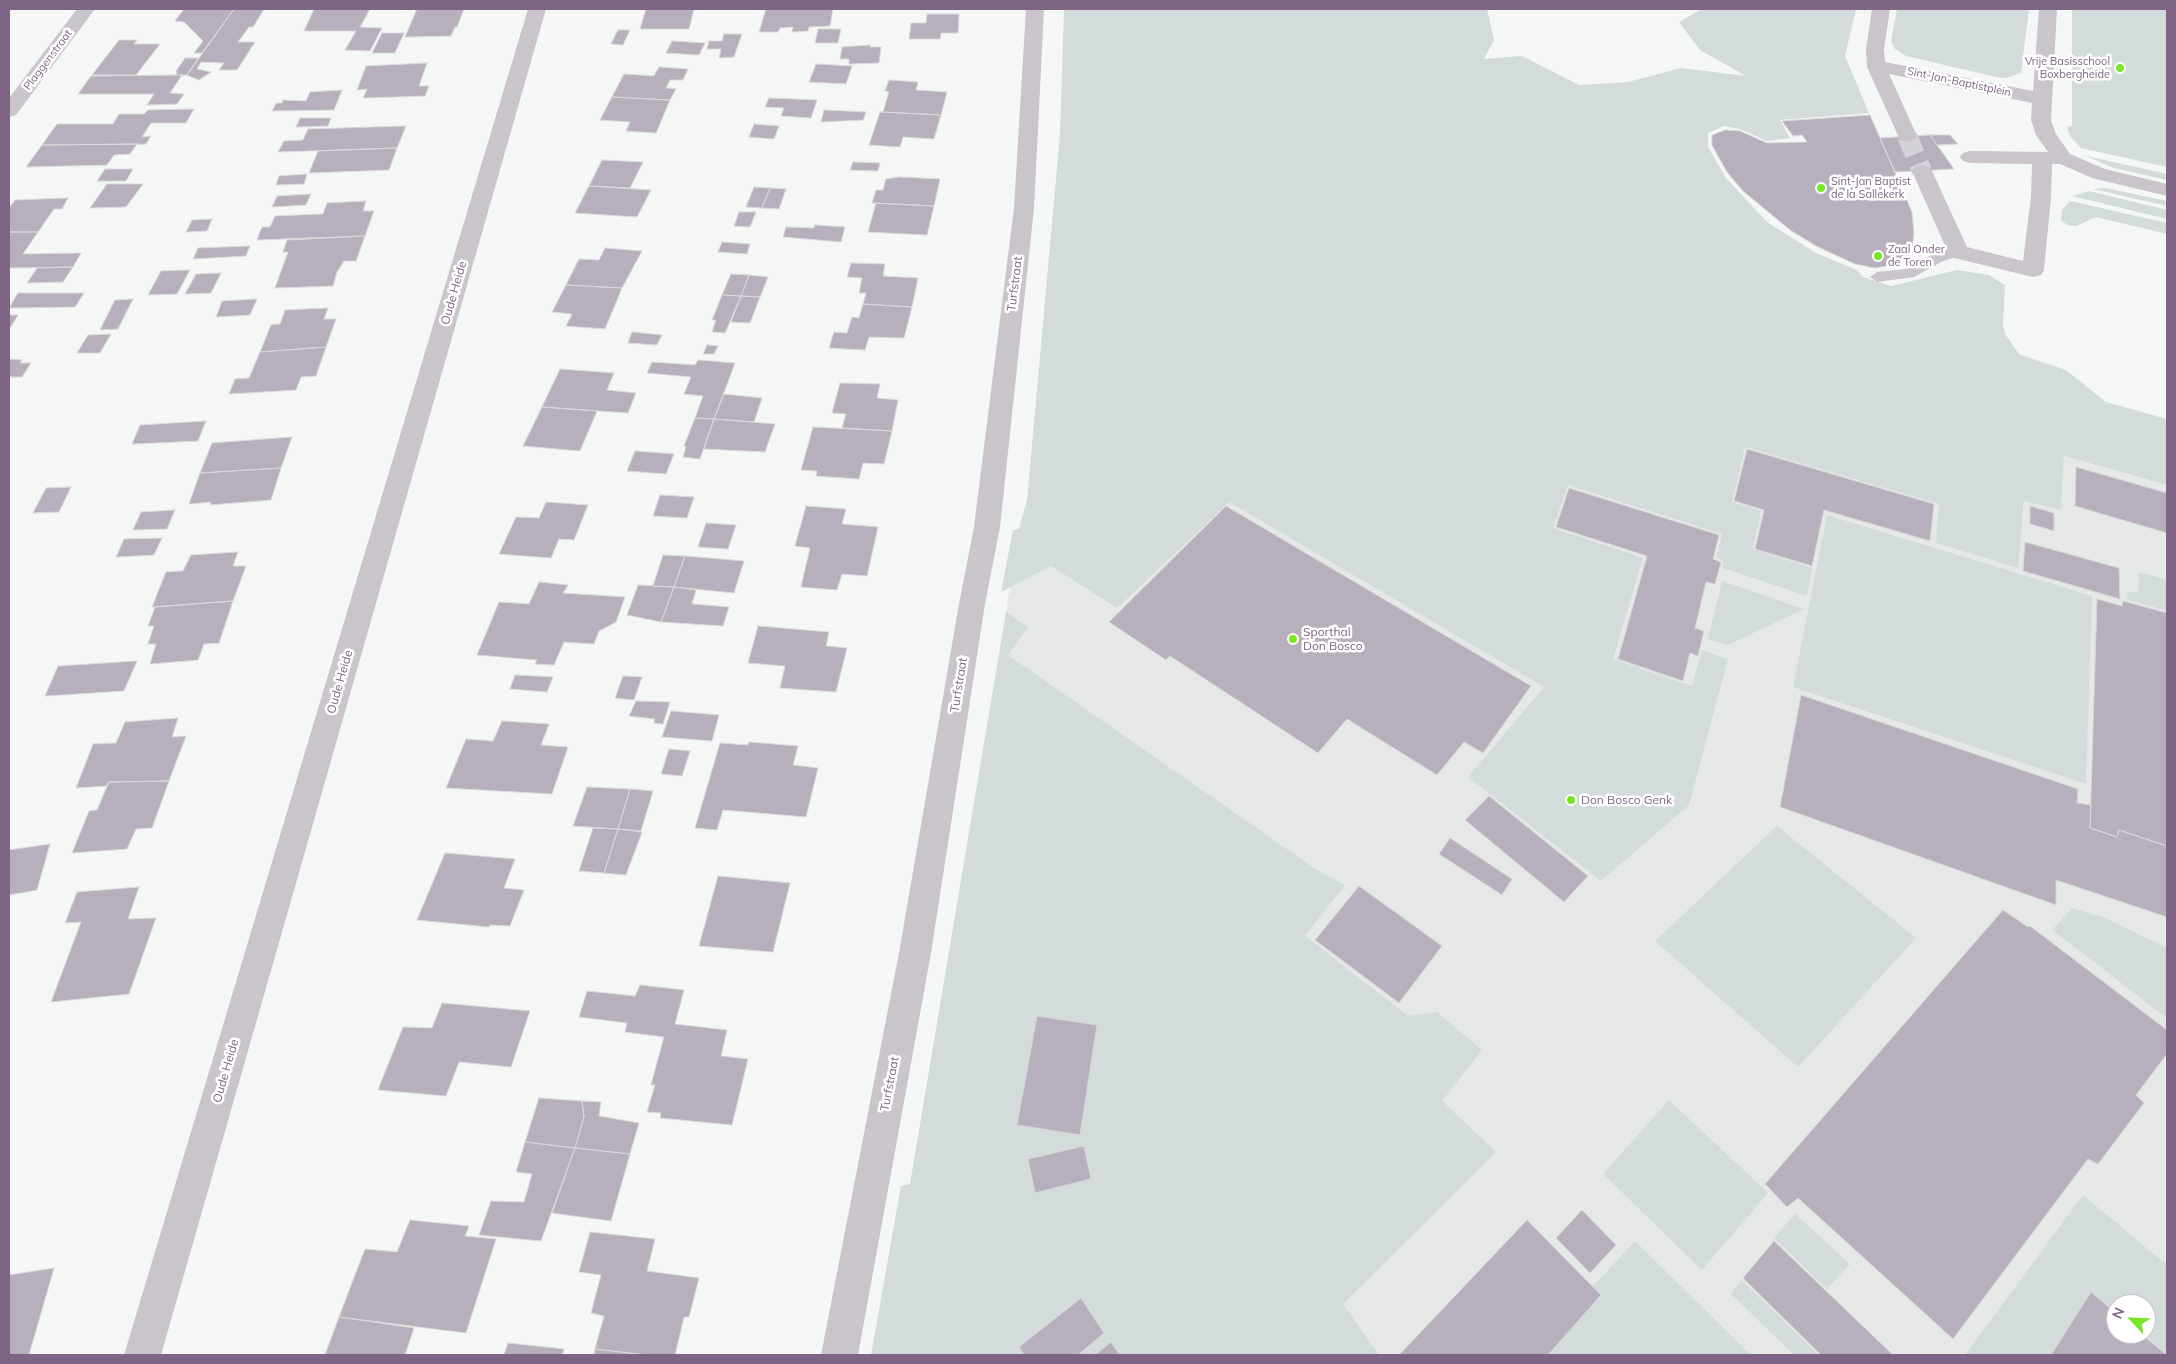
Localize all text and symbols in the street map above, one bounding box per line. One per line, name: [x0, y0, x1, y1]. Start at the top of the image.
street label: Plaggenstraat: [21, 27, 75, 93]
place label: Vrije Basisschool Boxbergheide: [2025, 55, 2110, 81]
marker: Vrije Basisschool Boxbergheide: [2114, 62, 2126, 74]
street label: Sint-Jan-Baptistplein: [1906, 65, 2012, 99]
place label: Sint-Jan Baptist de la Sallekerk: [1831, 175, 1911, 201]
marker: Sint-Jan Baptist de la Sallekerk: [1815, 182, 1827, 194]
place label: Zaal Onder de Toren: [1888, 243, 1945, 269]
marker: Zaal Onder de Toren: [1872, 250, 1884, 262]
street label: Turfstraat: [1005, 256, 1025, 312]
street label: Oude Heide: [438, 260, 470, 326]
place label: Sporthal Don Bosco: [1303, 625, 1363, 653]
marker: Sporthal Don Bosco: [1287, 633, 1299, 645]
street label: Oude Heide: [324, 649, 356, 715]
street label: Turfstraat: [948, 657, 970, 713]
place label: Don Bosco Genk: [1581, 793, 1672, 807]
marker: Don Bosco Genk: [1565, 794, 1577, 806]
street label: Oude Heide: [210, 1038, 242, 1104]
street label: Turfstraat: [878, 1056, 902, 1112]
north arrow: [2106, 1294, 2156, 1344]
text: N: [2108, 1304, 2129, 1322]

